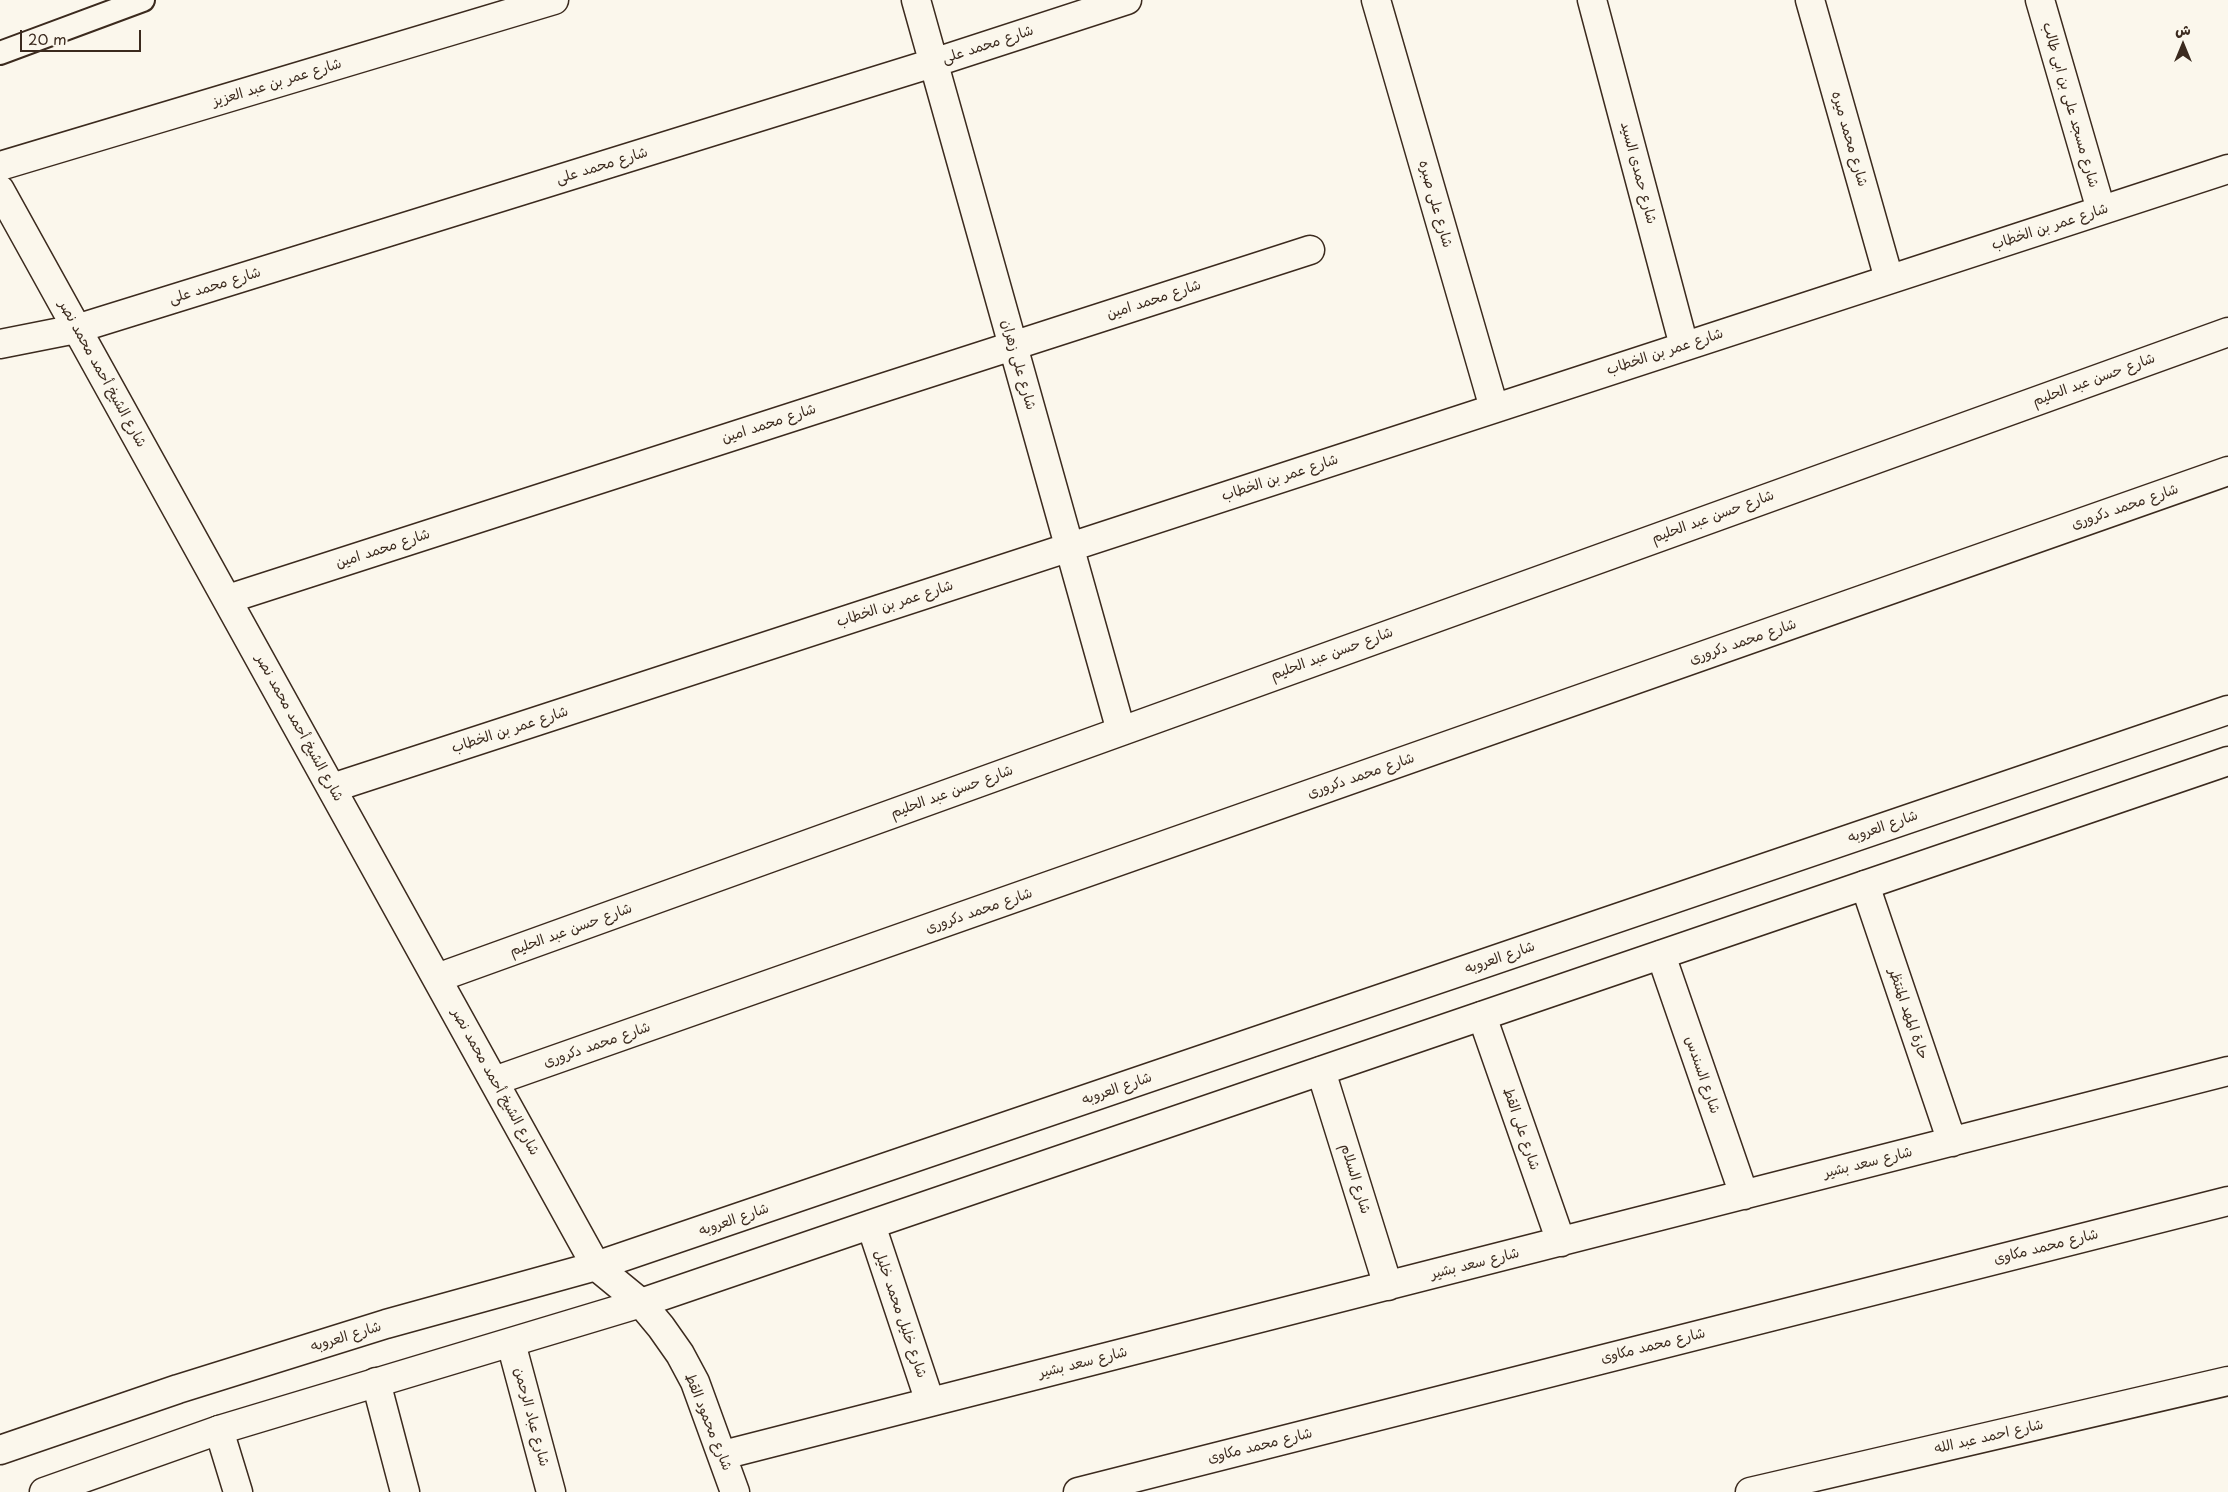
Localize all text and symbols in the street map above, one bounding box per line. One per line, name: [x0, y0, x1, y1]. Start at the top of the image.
text: ش: [2175, 19, 2191, 40]
scale bar: [22, 20, 144, 52]
street label: شارع مسجد على بن ابى طالب: [2038, 20, 2102, 190]
north arrow: [2158, 20, 2208, 70]
street label: شارع محمد على: [940, 22, 1036, 68]
text: 20 m: [28, 27, 67, 50]
street label: شارع عمر بن عبد العزيز: [210, 55, 344, 111]
street label: شارع محمد ميره: [1827, 89, 1871, 189]
street label: شارع حمدى السيد: [1616, 120, 1660, 226]
street label: شارع محمد على: [554, 144, 650, 188]
street label: شارع على صبره: [1414, 158, 1456, 250]
street label: شارع عمر بن الخطاب: [1990, 200, 2110, 254]
street label: شارع محمد على: [167, 264, 263, 308]
street label: شارع محمد امين: [1105, 277, 1203, 323]
street label: شارع الشيخ أحمد محمد نصر: [54, 297, 150, 451]
street label: شارع على زهران: [997, 318, 1039, 412]
street label: شارع عمر بن الخطاب: [1605, 325, 1725, 379]
street label: شارع حسن عبد الحليم: [2031, 350, 2157, 410]
street label: شارع محمد امين: [720, 401, 818, 447]
street label: شارع عمر بن الخطاب: [1220, 451, 1340, 505]
street label: شارع محمد دكرورى: [2069, 481, 2181, 533]
street label: شارع حسن عبد الحليم: [1650, 487, 1776, 547]
street label: شارع محمد امين: [334, 526, 432, 572]
street label: شارع عمر بن الخطاب: [835, 577, 955, 631]
street label: شارع محمد دكرورى: [1687, 616, 1799, 668]
street label: شارع حسن عبد الحليم: [1269, 624, 1395, 684]
street label: شارع الشيخ أحمد محمد نصر: [251, 651, 347, 805]
street label: شارع عمر بن الخطاب: [450, 703, 570, 757]
street label: شارع محمد دكرورى: [1305, 750, 1417, 802]
street label: شارع حسن عبد الحليم: [889, 762, 1015, 822]
street label: شارع العروبه: [1846, 807, 1920, 847]
street label: شارع محمد دكرورى: [923, 885, 1035, 937]
street label: شارع حسن عبد الحليم: [508, 900, 634, 960]
street label: شارع العروبه: [1463, 938, 1537, 978]
street label: حارة المهد المنتظر: [1885, 966, 1931, 1062]
street label: شارع الشيخ أحمد محمد نصر: [447, 1005, 543, 1159]
street label: شارع محمد دكرورى: [541, 1019, 653, 1071]
street label: شارع السندس: [1681, 1034, 1723, 1116]
street label: شارع العروبه: [1080, 1069, 1154, 1109]
street label: شارع على القط: [1499, 1086, 1543, 1172]
street label: شارع السلام: [1336, 1142, 1374, 1216]
street label: شارع سعد بشير: [1822, 1144, 1914, 1182]
street label: شارع العروبه: [697, 1200, 771, 1240]
street label: شارع محمد مكاوى: [1992, 1226, 2100, 1268]
street label: شارع سعد بشير: [1429, 1245, 1521, 1283]
street label: شارع خليل محمد خليل: [870, 1248, 930, 1380]
street label: شارع العروبه: [309, 1318, 383, 1356]
street label: شارع محمد مكاوى: [1599, 1325, 1707, 1367]
street label: شارع سعد بشير: [1037, 1344, 1129, 1382]
street label: شارع عباد الرحمن: [510, 1366, 552, 1468]
street label: شارع محمود القط: [681, 1371, 735, 1473]
street label: شارع احمد عبد الله: [1933, 1416, 2045, 1458]
street label: شارع محمد مكاوى: [1206, 1425, 1314, 1467]

